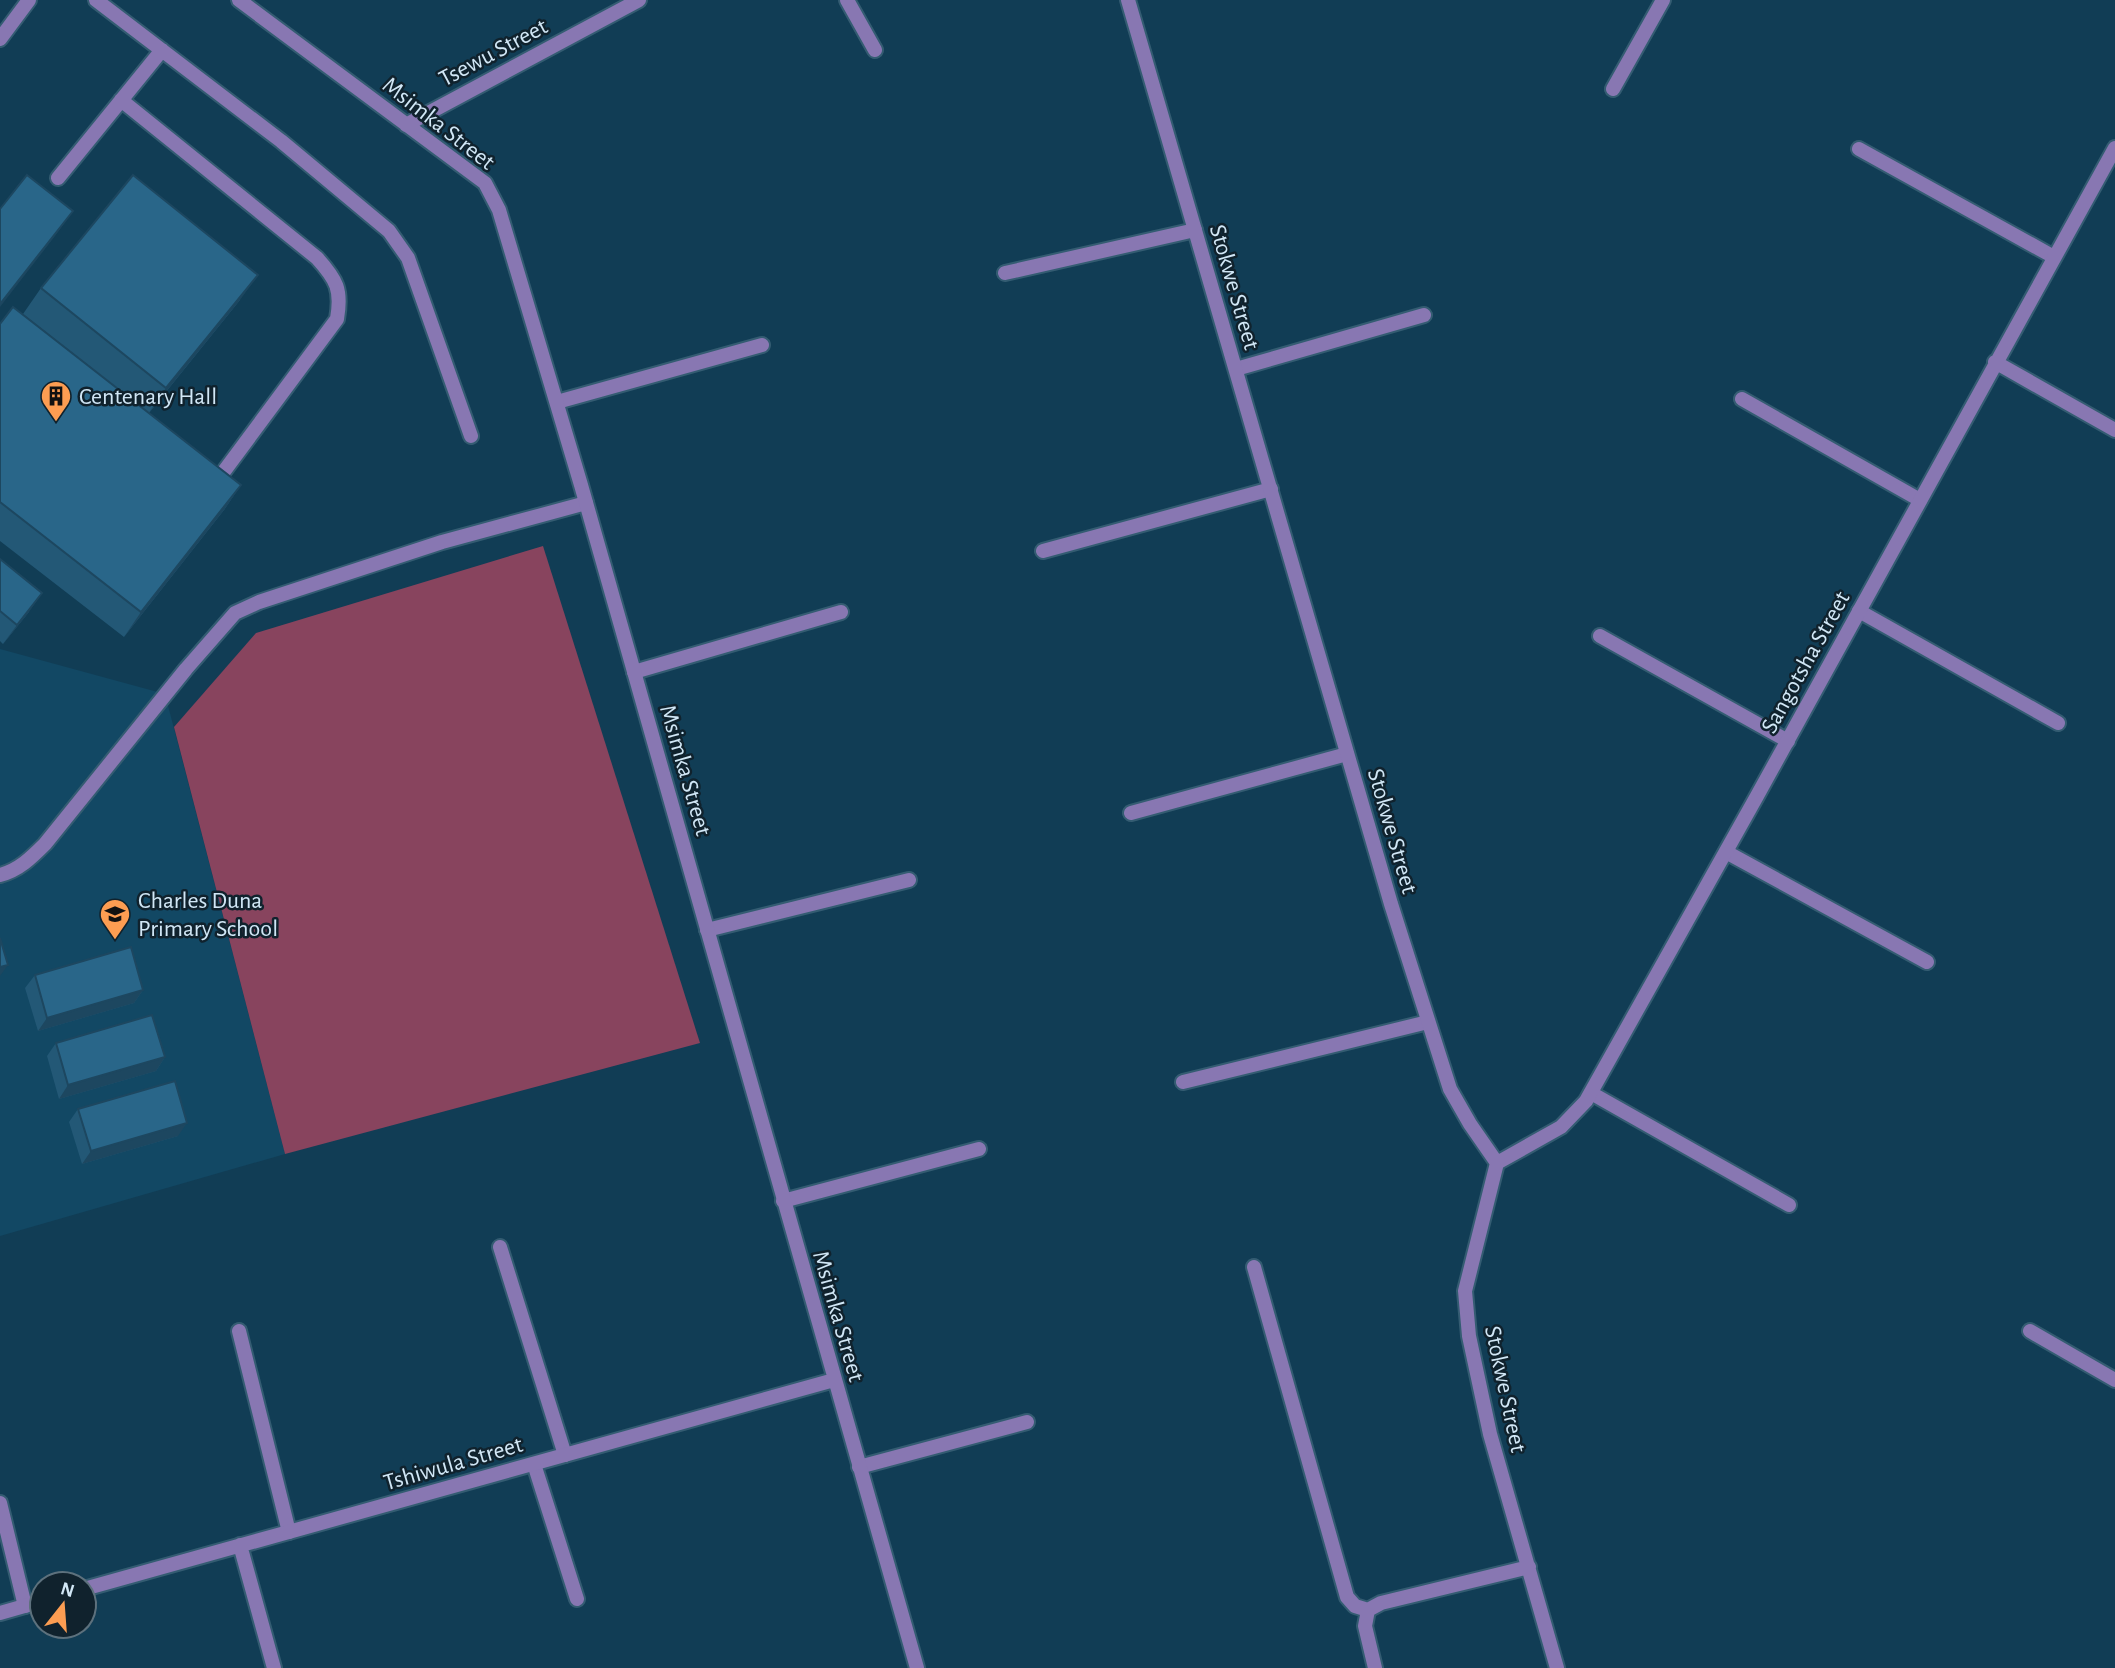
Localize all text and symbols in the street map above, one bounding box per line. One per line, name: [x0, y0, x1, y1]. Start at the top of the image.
street label: Tsewu Street: [435, 14, 552, 91]
street label: Msimka Street: [378, 73, 499, 175]
street label: Stokwe Street: [1205, 222, 1263, 353]
building icon: Centenary Hall: [39, 379, 73, 423]
place label: Centenary Hall: [79, 385, 217, 409]
street label: Sangotsha Street: [1757, 587, 1855, 737]
street label: Msimka Street: [655, 702, 715, 839]
street label: Stokwe Street: [1363, 766, 1421, 897]
place label: Charles Duna Primary School: [138, 889, 278, 941]
school or university icon: Charles Duna Primary School: [98, 897, 132, 941]
street label: Msimka Street: [808, 1248, 868, 1385]
street label: Stokwe Street: [1480, 1324, 1530, 1455]
street label: Tshiwula Street: [381, 1433, 526, 1495]
north arrow: [28, 1570, 98, 1640]
text: N: [58, 1579, 77, 1601]

